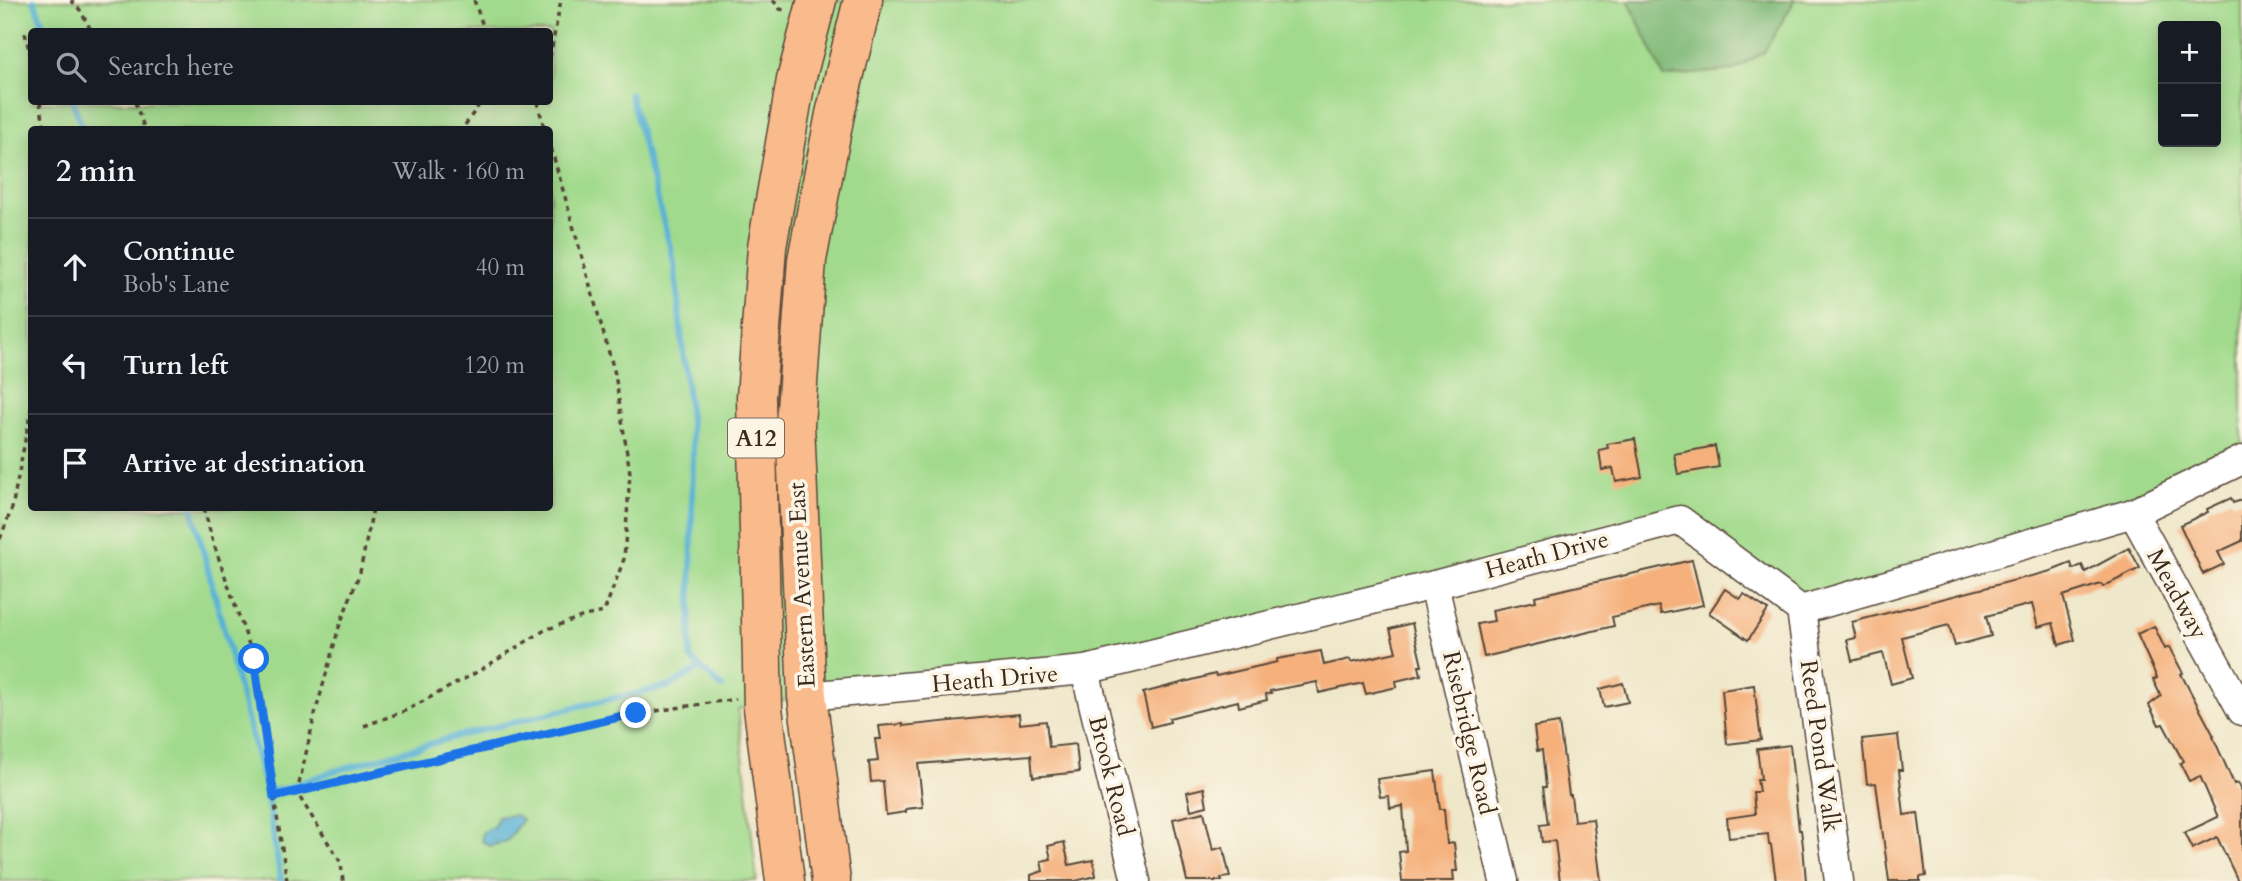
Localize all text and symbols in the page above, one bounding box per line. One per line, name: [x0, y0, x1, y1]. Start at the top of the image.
map controls: [2158, 21, 2221, 147]
button: +: [2158, 21, 2221, 84]
search box: [28, 28, 553, 105]
icon: search: [52, 48, 90, 86]
text: Search here: [108, 49, 234, 84]
button: −: [2158, 84, 2221, 147]
text: 2 min: [56, 151, 136, 192]
text: Walk · 160 m: [392, 156, 525, 187]
text: Continue: [123, 234, 235, 269]
icon: ahead: [56, 248, 94, 286]
text: 40 m: [476, 252, 525, 283]
text: Bob's Lane: [123, 269, 230, 300]
icon: left: [56, 346, 94, 384]
text: Turn left: [123, 348, 228, 383]
text: 120 m: [464, 350, 525, 381]
road number: A12: [728, 418, 784, 458]
icon: arrive: [56, 444, 94, 482]
text: Arrive at destination: [123, 446, 366, 481]
street label: Eastern Avenue East: [780, 481, 824, 689]
street label: Heath Drive: [1482, 523, 1612, 587]
street label: Meadway: [2139, 543, 2216, 646]
route start: [238, 643, 269, 674]
street label: Risebridge Road: [1434, 648, 1504, 818]
street label: Heath Drive: [931, 657, 1059, 701]
street label: Reed Pond Walk: [1792, 658, 1848, 834]
route end: [620, 697, 651, 728]
street label: Brook Road: [1080, 712, 1142, 840]

